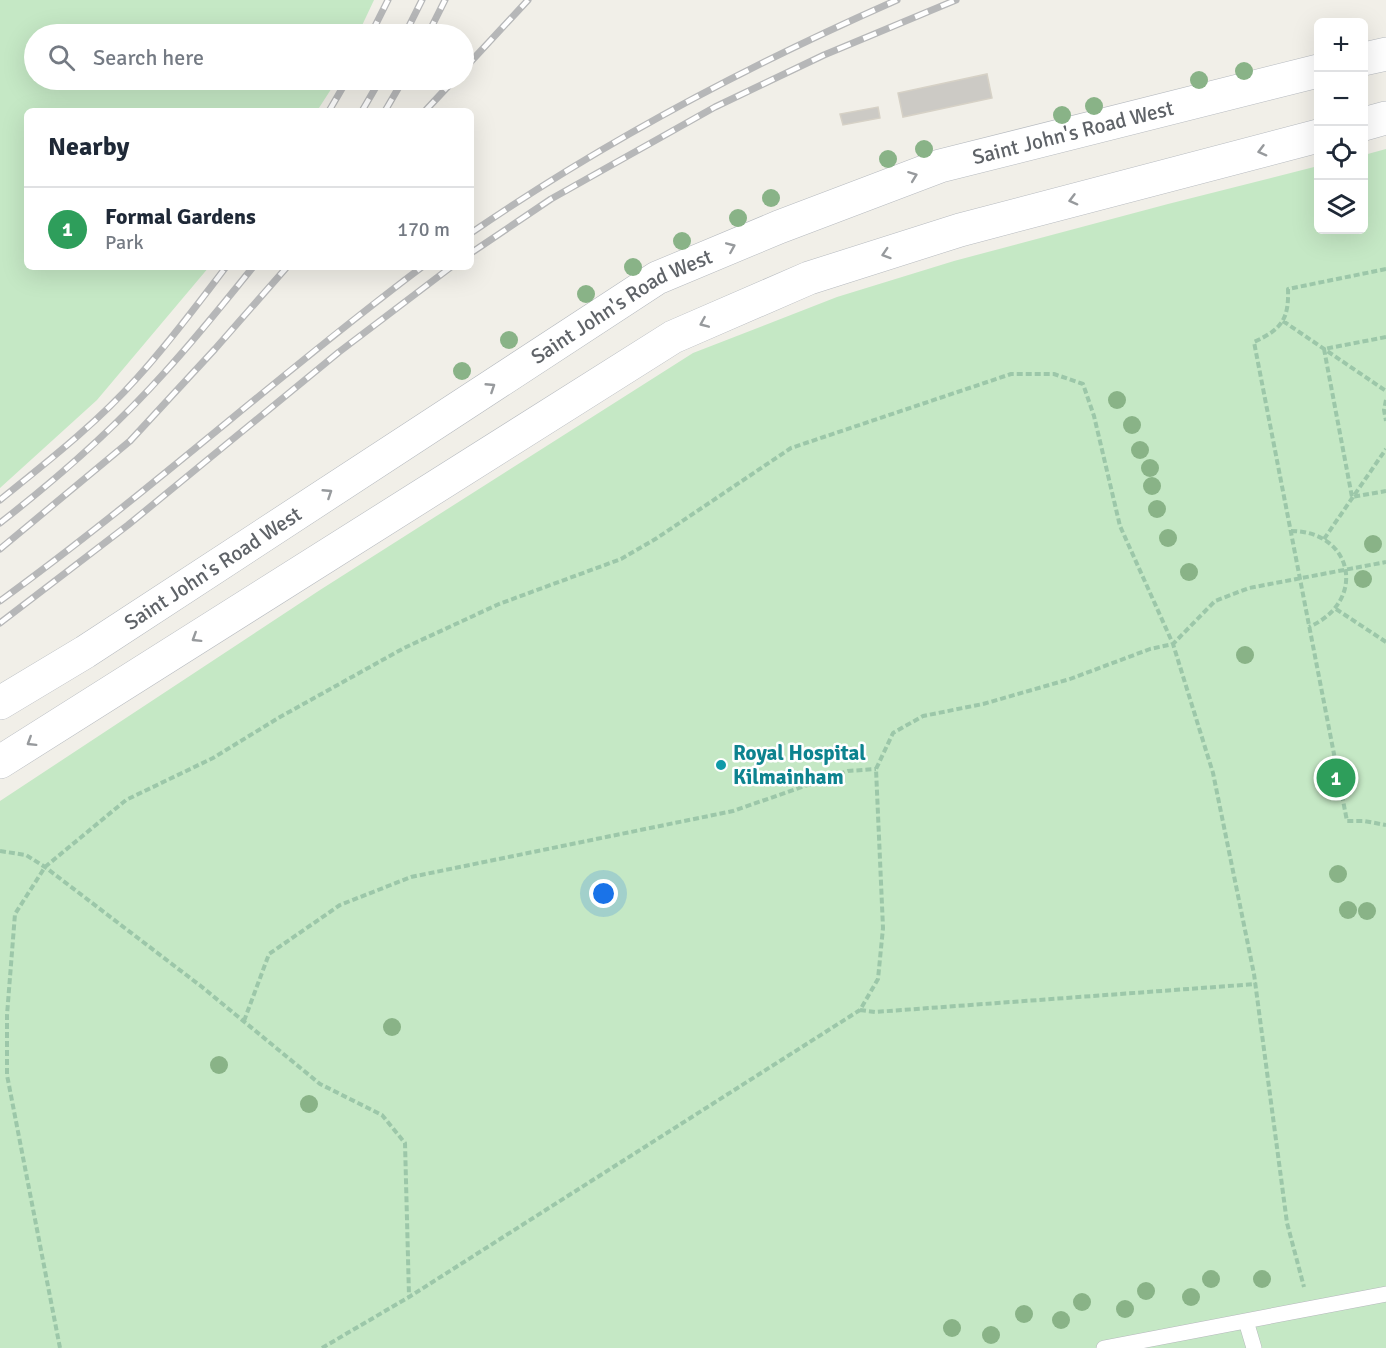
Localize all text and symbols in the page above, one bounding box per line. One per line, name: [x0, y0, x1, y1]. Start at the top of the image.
map controls: [1314, 18, 1368, 234]
button: +: [1314, 18, 1368, 72]
search box: [24, 24, 474, 90]
icon: search: [45, 41, 78, 74]
text: Search here: [93, 44, 204, 71]
button: −: [1314, 72, 1368, 126]
street label: Saint John's Road West: [970, 95, 1176, 170]
button: locate: [1314, 126, 1368, 180]
text: Nearby: [48, 131, 129, 163]
one-way arrow: [1257, 143, 1267, 156]
one-way arrow: [907, 171, 918, 183]
button: layers: [1314, 180, 1368, 234]
one-way arrow: [1068, 193, 1078, 206]
text: Formal Gardens: [105, 203, 256, 230]
text: 1: [62, 217, 73, 242]
text: 170 m: [397, 217, 450, 242]
text: Park: [105, 230, 143, 255]
one-way arrow: [725, 242, 736, 254]
street label: Saint John's Road West: [526, 243, 716, 370]
one-way arrow: [881, 246, 892, 259]
one-way arrow: [699, 316, 710, 328]
one-way arrow: [485, 382, 495, 394]
one-way arrow: [322, 489, 332, 501]
street label: Saint John's Road West: [119, 501, 307, 636]
one-way arrow: [192, 631, 202, 643]
one-way arrow: [27, 735, 37, 747]
place label: Royal Hospital Kilmainham: [733, 740, 866, 790]
pin: 1: [1316, 756, 1356, 800]
marker: Royal Hospital Kilmainham: [714, 758, 728, 772]
your location: [589, 879, 618, 908]

